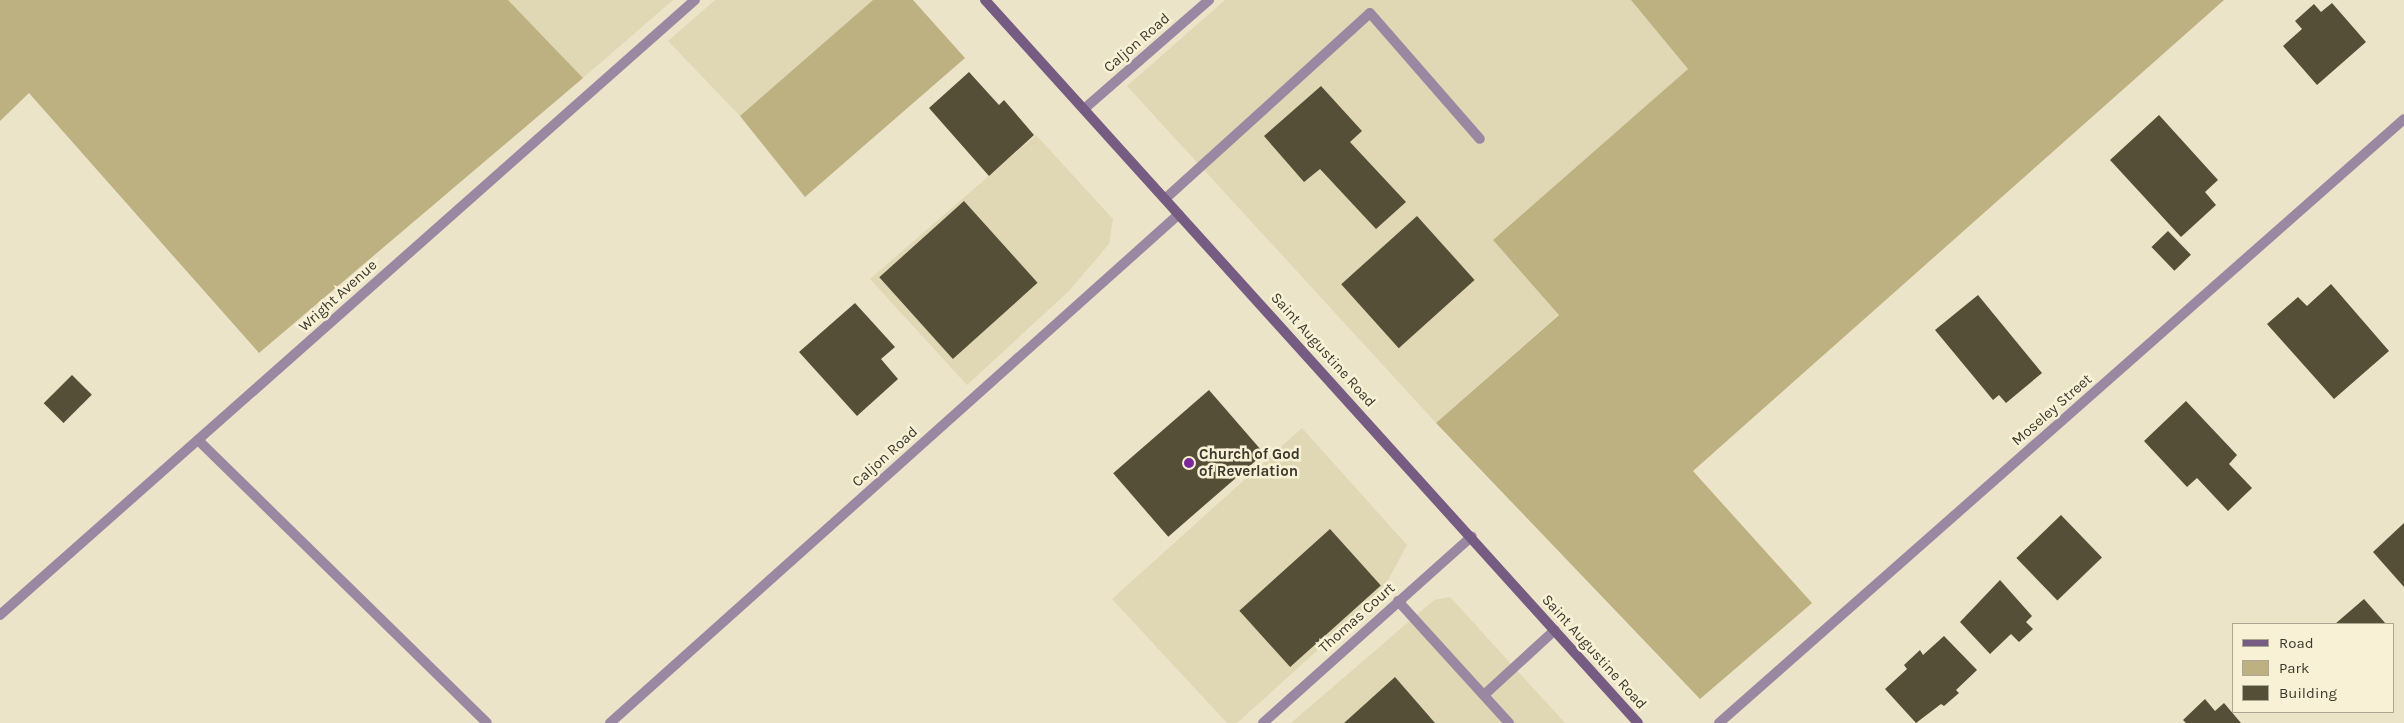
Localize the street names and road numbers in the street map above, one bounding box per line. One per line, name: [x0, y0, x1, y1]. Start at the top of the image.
street label: Caljon Road: [1100, 9, 1174, 77]
street label: Wright Avenue: [295, 256, 381, 336]
street label: Saint Augustine Road: [1267, 289, 1379, 411]
street label: Moseley Street: [2008, 370, 2096, 450]
street label: Caljon Road: [849, 423, 921, 491]
street label: Thomas Court: [1315, 579, 1399, 657]
street label: Saint Augustine Road: [1538, 591, 1650, 713]

